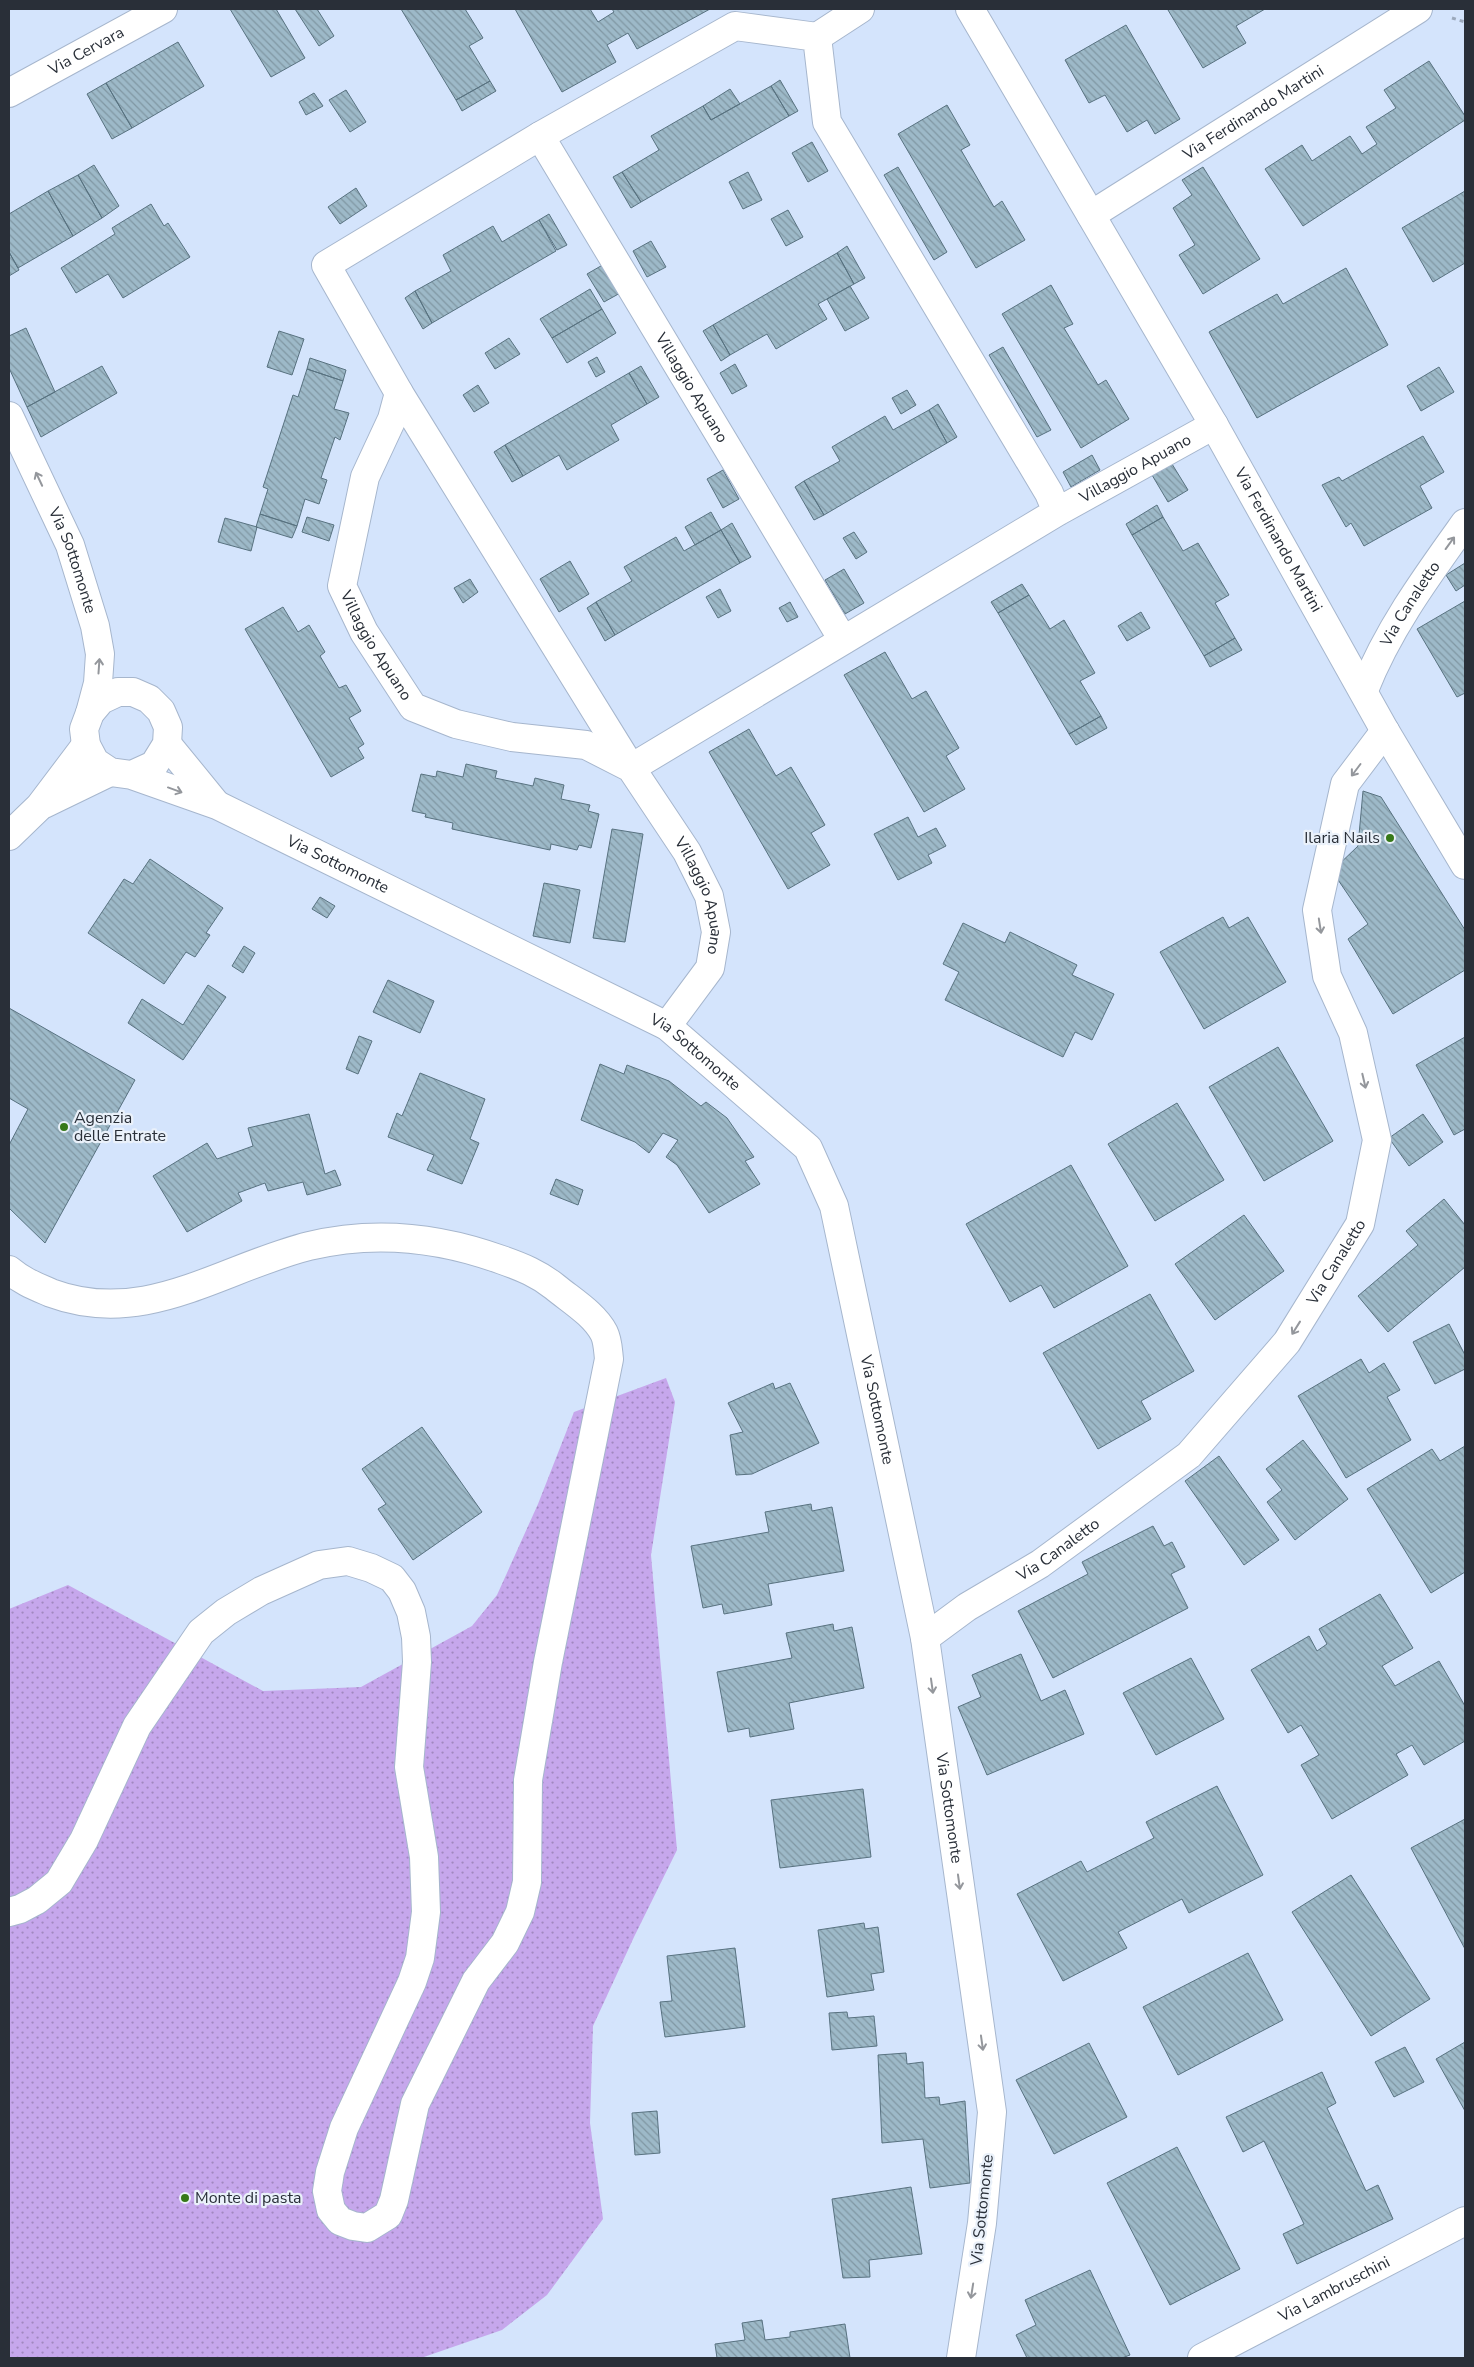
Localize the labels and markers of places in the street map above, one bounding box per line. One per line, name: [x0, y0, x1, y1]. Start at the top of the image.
place label: Ilaria Nails: [1304, 827, 1380, 849]
marker: Ilaria Nails: [1384, 832, 1396, 844]
place label: Agenzia delle Entrate: [74, 1107, 166, 1147]
marker: Agenzia delle Entrate: [58, 1121, 70, 1133]
place label: Monte di pasta: [195, 2187, 301, 2209]
marker: Monte di pasta: [179, 2192, 191, 2204]

